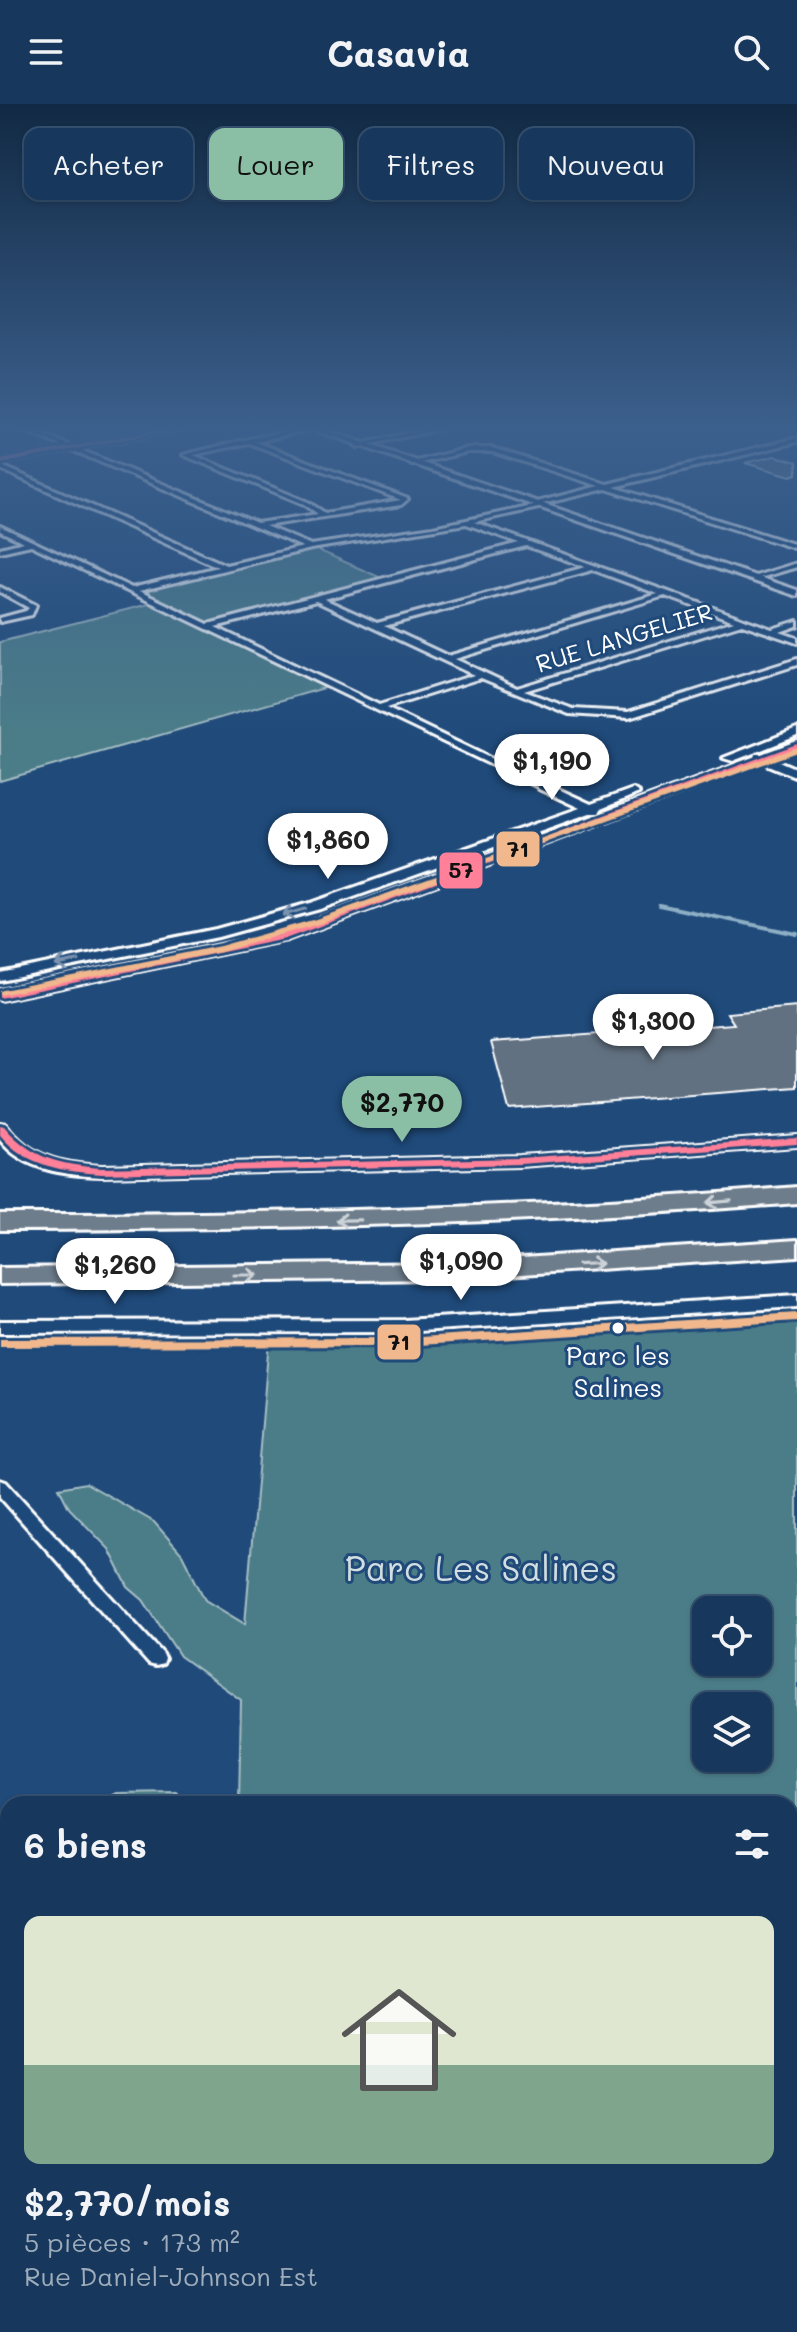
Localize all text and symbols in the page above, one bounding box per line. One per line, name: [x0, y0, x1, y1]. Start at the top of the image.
text: Casavia: [327, 29, 470, 76]
icon: menu: [24, 30, 68, 74]
icon: search: [729, 30, 773, 74]
chip: Acheter: [24, 128, 193, 200]
chip: Louer: [209, 128, 343, 200]
chip: Filtres: [359, 128, 503, 200]
chip: Nouveau: [519, 128, 693, 200]
street label: RUE LANGELIER: [532, 595, 716, 679]
pin: $1,190: [487, 734, 617, 802]
text: $1,190: [512, 743, 592, 777]
pin: $1,860: [263, 813, 393, 881]
text: $1,860: [286, 822, 370, 856]
line badge: 71: [495, 830, 541, 868]
text: 71: [507, 834, 529, 863]
line badge: 57: [438, 851, 484, 890]
text: 57: [448, 855, 474, 884]
one-way arrow: [282, 905, 308, 920]
one-way arrow: [54, 956, 80, 971]
pin: $1,300: [588, 994, 718, 1062]
text: $1,300: [611, 1003, 695, 1037]
pin: $2,770: [337, 1076, 467, 1144]
text: $2,770: [360, 1085, 444, 1119]
one-way arrow: [706, 1195, 733, 1210]
one-way arrow: [335, 1213, 362, 1228]
pin: $1,090: [396, 1234, 526, 1302]
pin: $1,260: [50, 1238, 180, 1306]
text: $1,090: [419, 1243, 503, 1277]
text: $1,260: [74, 1247, 156, 1281]
one-way arrow: [576, 1256, 603, 1271]
one-way arrow: [232, 1267, 259, 1283]
marker: Parc les Salines: [610, 1320, 626, 1336]
line badge: 71: [376, 1323, 422, 1361]
text: 71: [388, 1327, 410, 1356]
place label: Parc les Salines: [566, 1338, 670, 1404]
park label: Parc Les Salines: [345, 1545, 617, 1590]
map controls: [692, 1596, 772, 1772]
button: locate: [692, 1596, 772, 1676]
button: layers: [692, 1692, 772, 1772]
text: 6 biens: [24, 1822, 147, 1867]
icon: filters: [730, 1822, 774, 1866]
icon: home: [327, 1968, 471, 2112]
text: $2,770/mois: [24, 2180, 230, 2225]
text: 5 pièces · 173 m²: [24, 2225, 240, 2259]
text: Rue Daniel-Johnson Est: [24, 2259, 318, 2293]

